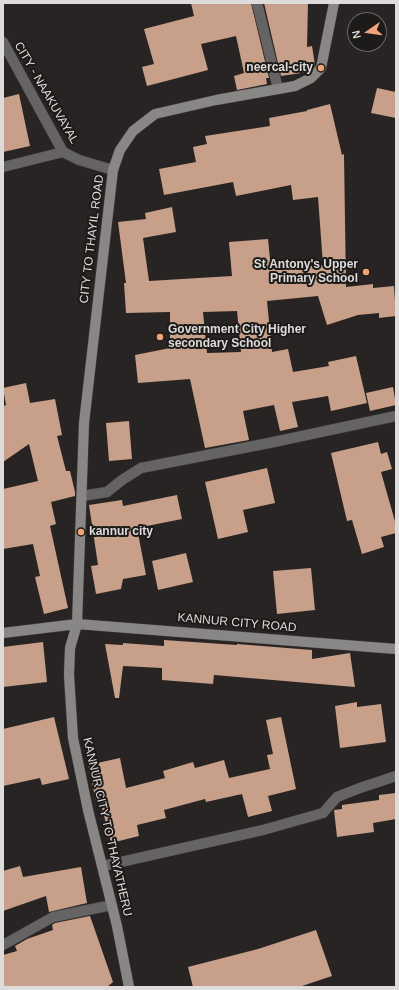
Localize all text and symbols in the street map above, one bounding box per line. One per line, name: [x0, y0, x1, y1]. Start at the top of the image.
north arrow: [347, 12, 387, 52]
text: N: [350, 29, 363, 40]
street label: CITY - NAAKUVAYAL: [11, 39, 81, 147]
place label: neercal-city: [246, 61, 313, 75]
marker: neercal-city: [316, 63, 326, 73]
street label: CITY TO THAYIL ROAD: [77, 174, 107, 304]
place label: St Antony's Upper Primary School: [254, 258, 358, 286]
marker: St Antony's Upper Primary School: [361, 267, 371, 277]
place label: Government City Higher secondary School: [168, 323, 306, 351]
marker: Government City Higher secondary School: [155, 332, 165, 342]
place label: kannur city: [89, 525, 153, 539]
marker: kannur city: [76, 527, 86, 537]
street label: KANNUR CITY ROAD: [177, 611, 297, 635]
street label: KANNUR CITY TO THAYATHERU: [79, 736, 135, 918]

